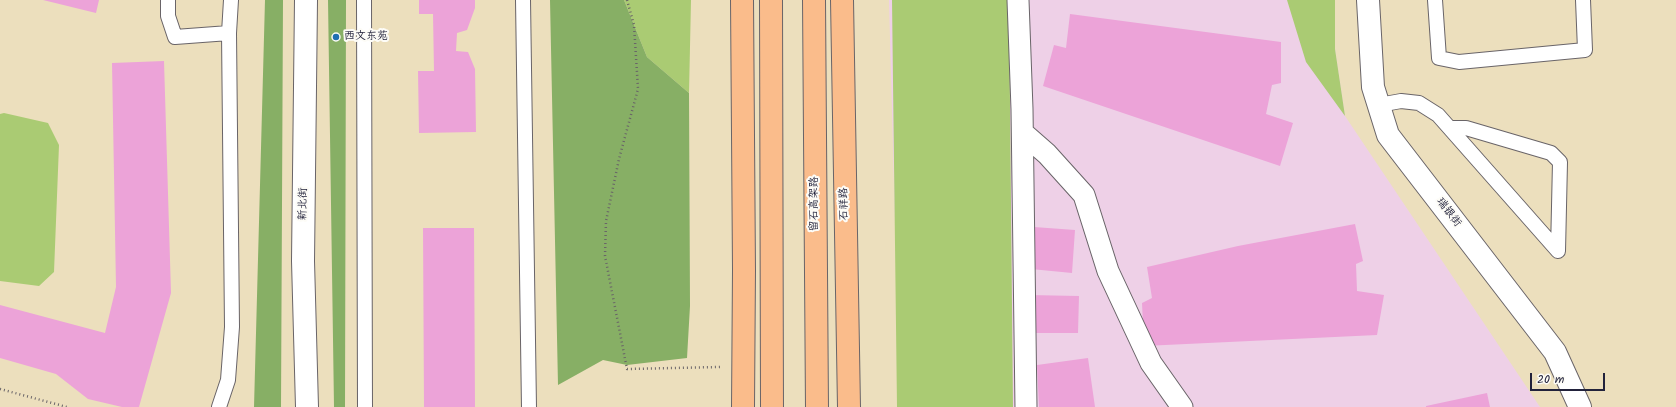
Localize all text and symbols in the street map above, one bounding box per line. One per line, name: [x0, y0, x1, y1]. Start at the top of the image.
place label: 西文东苑: [344, 30, 388, 44]
marker: 西文东苑: [331, 32, 341, 42]
street label: 留石高架路: [808, 177, 822, 231]
street label: 新北街: [297, 187, 311, 221]
street label: 石祥路: [838, 187, 852, 221]
street label: 瑞银街: [1433, 196, 1463, 230]
scale bar: [1532, 365, 1607, 391]
text: 20 m: [1537, 370, 1564, 389]

